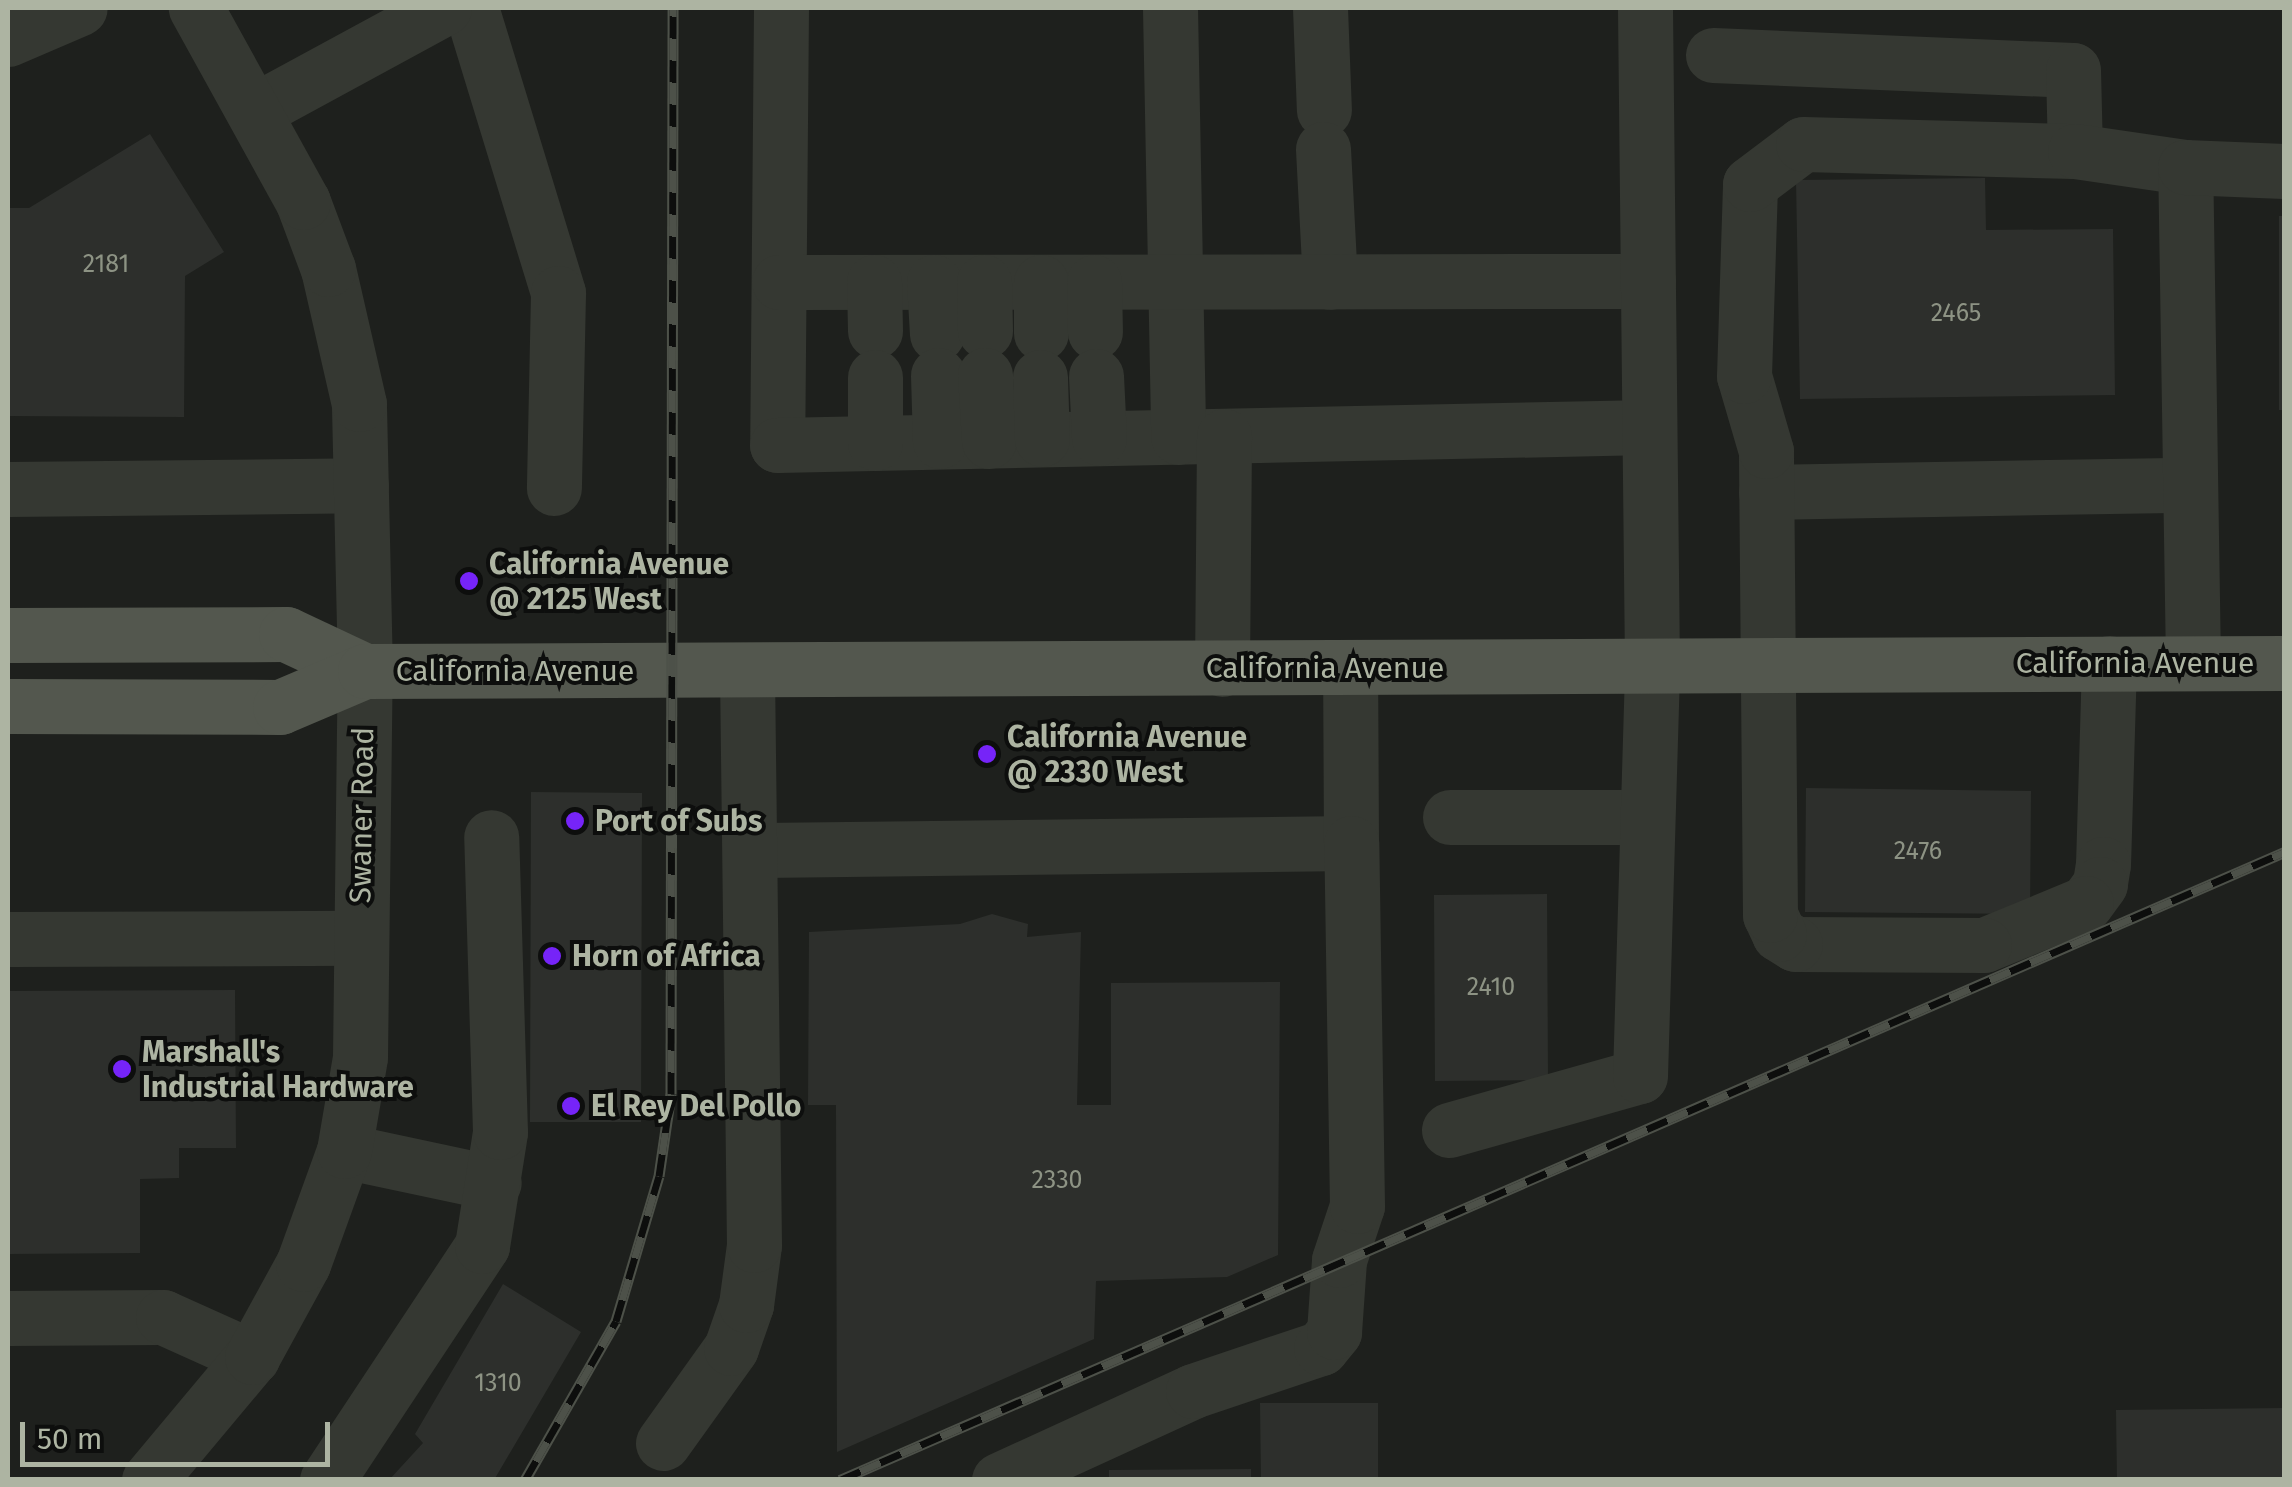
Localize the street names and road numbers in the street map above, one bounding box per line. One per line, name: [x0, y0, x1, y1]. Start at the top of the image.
street label: California Avenue: [2016, 645, 2254, 681]
street label: California Avenue: [1206, 650, 1444, 686]
street label: California Avenue: [396, 653, 634, 689]
street label: Swaner Road: [342, 726, 382, 904]

